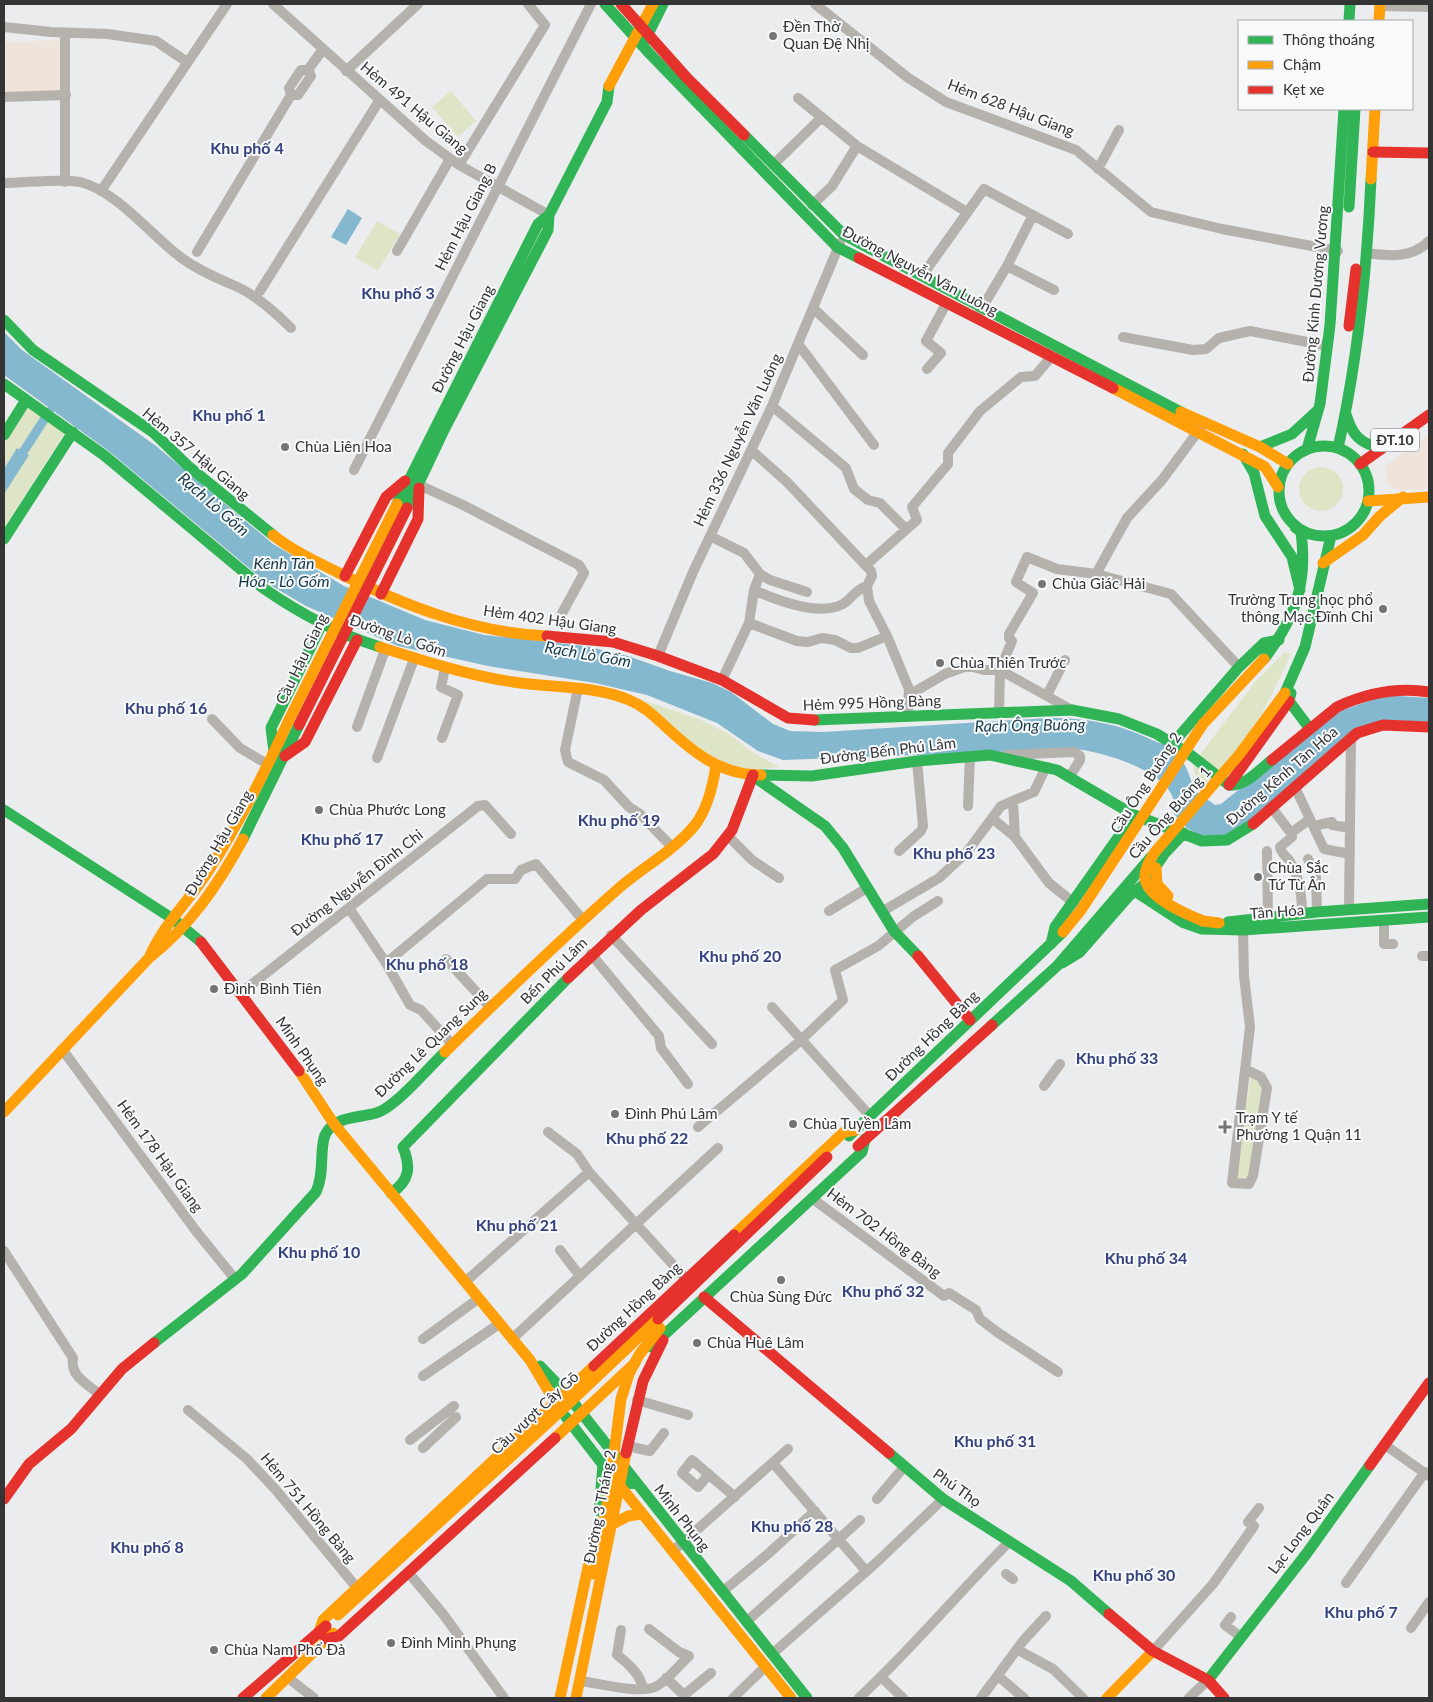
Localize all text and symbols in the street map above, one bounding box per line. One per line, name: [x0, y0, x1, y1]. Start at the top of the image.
place label: Đền Thờ Quan Đệ Nhị: [783, 17, 869, 52]
legend: [1238, 20, 1413, 110]
marker: Đền Thờ Quan Đệ Nhị: [767, 30, 779, 42]
text: Thông thoáng: [1283, 30, 1375, 48]
text: Chậm: [1283, 55, 1321, 73]
street label: Hẻm 491 Hậu Giang: [357, 57, 472, 157]
street label: Hẻm 628 Hậu Giang: [945, 75, 1077, 140]
text: Kẹt xe: [1283, 80, 1325, 98]
district label: Khu phố 4: [210, 138, 284, 157]
street label: Hẻm Hậu Giang B: [430, 160, 500, 273]
street label: Đường Kinh Dương Vương: [1298, 204, 1332, 383]
street label: Đường Nguyễn Văn Luông: [840, 221, 1002, 319]
street label: Đường Hậu Giang: [427, 281, 497, 396]
district label: Khu phố 3: [361, 283, 435, 302]
street label: Hẻm 336 Nguyễn Văn Luông: [689, 350, 785, 529]
street label: Hẻm 357 Hậu Giang: [139, 403, 254, 503]
district label: Khu phố 1: [192, 405, 266, 424]
road number: ĐT.10: [1371, 428, 1419, 452]
place label: Chùa Liên Hoa: [295, 437, 392, 455]
marker: Chùa Liên Hoa: [279, 441, 291, 453]
water label: Rạch Lò Gốm: [175, 468, 254, 539]
water label: Kênh Tân Hóa - Lò Gốm: [238, 553, 330, 590]
place label: Chùa Giác Hải: [1052, 574, 1145, 592]
marker: Chùa Giác Hải: [1036, 578, 1048, 590]
place label: Trường Trung học phổ thông Mạc Đĩnh Chi: [1228, 590, 1373, 625]
street label: Hẻm 402 Hậu Giang: [482, 601, 618, 637]
marker: Trường Trung học phổ thông Mạc Đĩnh Chi: [1377, 603, 1389, 615]
street label: Cầu Hậu Giang: [271, 610, 331, 707]
street label: Đường Lò Gốm: [348, 610, 449, 660]
water label: Rạch Lò Gốm: [543, 637, 633, 670]
place label: Chùa Thiên Trước: [950, 653, 1066, 671]
marker: Chùa Thiên Trước: [934, 657, 946, 669]
street label: Hẻm 995 Hồng Bàng: [803, 691, 942, 713]
district label: Khu phố 16: [125, 698, 207, 717]
water label: Rạch Ông Buông: [974, 714, 1086, 735]
street label: Đường Kênh Tân Hóa: [1222, 722, 1341, 829]
street label: Cầu Ông Buông 2: [1106, 729, 1184, 836]
street label: Đường Bến Phú Lâm: [819, 733, 957, 767]
street label: Cầu Ông Buông 1: [1124, 762, 1214, 862]
street label: Đường Hậu Giang: [181, 786, 256, 899]
place label: Chùa Phước Long: [329, 800, 446, 818]
marker: Chùa Phước Long: [313, 804, 325, 816]
district label: Khu phố 19: [578, 810, 660, 829]
street label: Đường Nguyễn Đình Chi: [287, 825, 426, 939]
district label: Khu phố 17: [301, 829, 383, 848]
district label: Khu phố 23: [913, 843, 995, 862]
place label: Chùa Sắc Tứ Từ Ân: [1268, 858, 1329, 893]
marker: Chùa Sắc Tứ Từ Ân: [1252, 871, 1264, 883]
street label: Tân Hóa: [1249, 900, 1305, 922]
street label: Bến Phú Lâm: [516, 933, 590, 1007]
district label: Khu phố 20: [699, 946, 781, 965]
district label: Khu phố 18: [386, 954, 468, 973]
place label: Đình Bình Tiên: [224, 979, 322, 997]
marker: Đình Bình Tiên: [208, 983, 220, 995]
street label: Đường Lê Quang Sung: [370, 984, 490, 1101]
street label: Đường Hồng Bàng: [881, 986, 982, 1084]
street label: Minh Phụng: [273, 1013, 333, 1088]
district label: Khu phố 33: [1076, 1048, 1158, 1067]
street label: Hẻm 178 Hậu Giang: [114, 1096, 208, 1215]
place label: Đình Phú Lâm: [625, 1104, 718, 1122]
marker: Đình Phú Lâm: [609, 1108, 621, 1120]
place label: Trạm Y tế Phường 1 Quận 11: [1236, 1108, 1362, 1143]
place label: Chùa Tuyền Lâm: [803, 1114, 911, 1132]
marker: Chùa Tuyền Lâm: [787, 1118, 799, 1130]
marker: Trạm Y tế Phường 1 Quận 11: [1218, 1120, 1232, 1134]
district label: Khu phố 22: [606, 1128, 688, 1147]
street label: Hẻm 702 Hồng Bàng: [824, 1183, 945, 1281]
district label: Khu phố 21: [476, 1215, 558, 1234]
district label: Khu phố 10: [278, 1242, 360, 1261]
district label: Khu phố 34: [1105, 1248, 1187, 1267]
street label: Đường Hồng Bàng: [582, 1258, 685, 1355]
marker: Chùa Sùng Đức: [775, 1274, 787, 1286]
district label: Khu phố 32: [842, 1281, 924, 1300]
place label: Chùa Sùng Đức: [730, 1287, 832, 1305]
place label: Chùa Huê Lâm: [707, 1333, 804, 1351]
marker: Chùa Huê Lâm: [691, 1337, 703, 1349]
street label: Cầu vượt Cây Gõ: [487, 1367, 582, 1457]
district label: Khu phố 31: [954, 1431, 1036, 1450]
street label: Đường 3 Tháng 2: [579, 1448, 619, 1565]
street label: Hẻm 751 Hồng Bàng: [257, 1449, 360, 1566]
street label: Phú Thọ: [930, 1464, 985, 1510]
street label: Minh Phụng: [651, 1480, 715, 1555]
street label: Lạc Long Quân: [1264, 1488, 1337, 1577]
district label: Khu phố 28: [751, 1516, 833, 1535]
district label: Khu phố 8: [110, 1537, 184, 1556]
district label: Khu phố 30: [1093, 1565, 1175, 1584]
district label: Khu phố 7: [1324, 1602, 1398, 1621]
place label: Đình Minh Phụng: [401, 1633, 517, 1651]
marker: Đình Minh Phụng: [385, 1637, 397, 1649]
place label: Chùa Nam Phổ Đà: [224, 1640, 345, 1658]
marker: Chùa Nam Phổ Đà: [208, 1644, 220, 1656]

